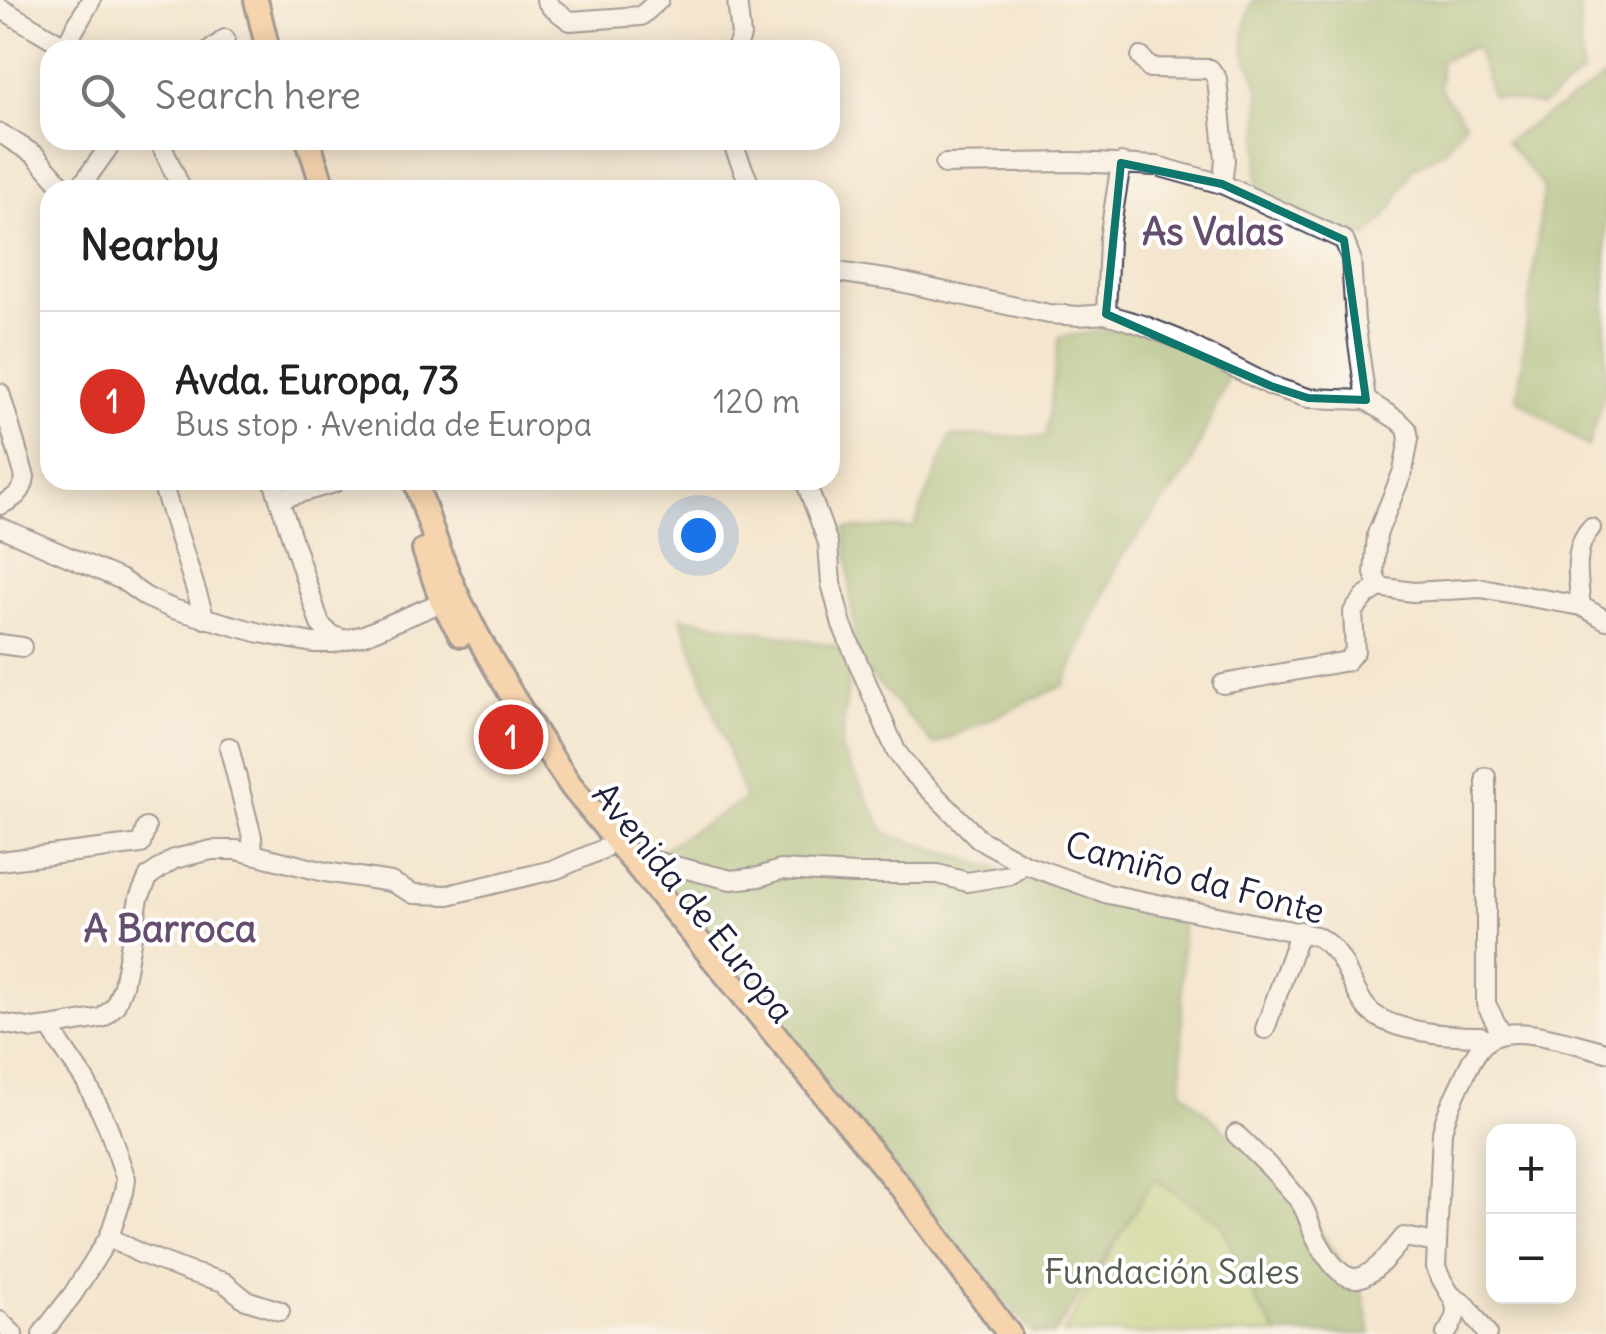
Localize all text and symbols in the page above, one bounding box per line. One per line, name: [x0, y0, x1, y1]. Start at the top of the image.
search box: [40, 40, 840, 150]
icon: search: [75, 68, 130, 123]
text: Search here: [155, 72, 361, 119]
district label: As Valas: [1142, 208, 1284, 255]
text: Nearby: [80, 219, 219, 271]
text: Avda. Europa, 73: [175, 357, 459, 404]
text: 1: [106, 381, 119, 422]
text: 120 m: [713, 381, 800, 422]
text: Bus stop · Avenida de Europa: [175, 404, 592, 445]
your location: [673, 510, 724, 561]
pin: 1: [478, 700, 544, 774]
street label: Avenida de Europa: [584, 773, 804, 1031]
street label: Camiño da Fonte: [1061, 821, 1329, 933]
district label: A Barroca: [84, 905, 256, 952]
map controls: [1486, 1124, 1576, 1304]
button: +: [1486, 1124, 1576, 1214]
button: −: [1486, 1214, 1576, 1304]
park label: Fundación Sales: [1044, 1249, 1300, 1293]

